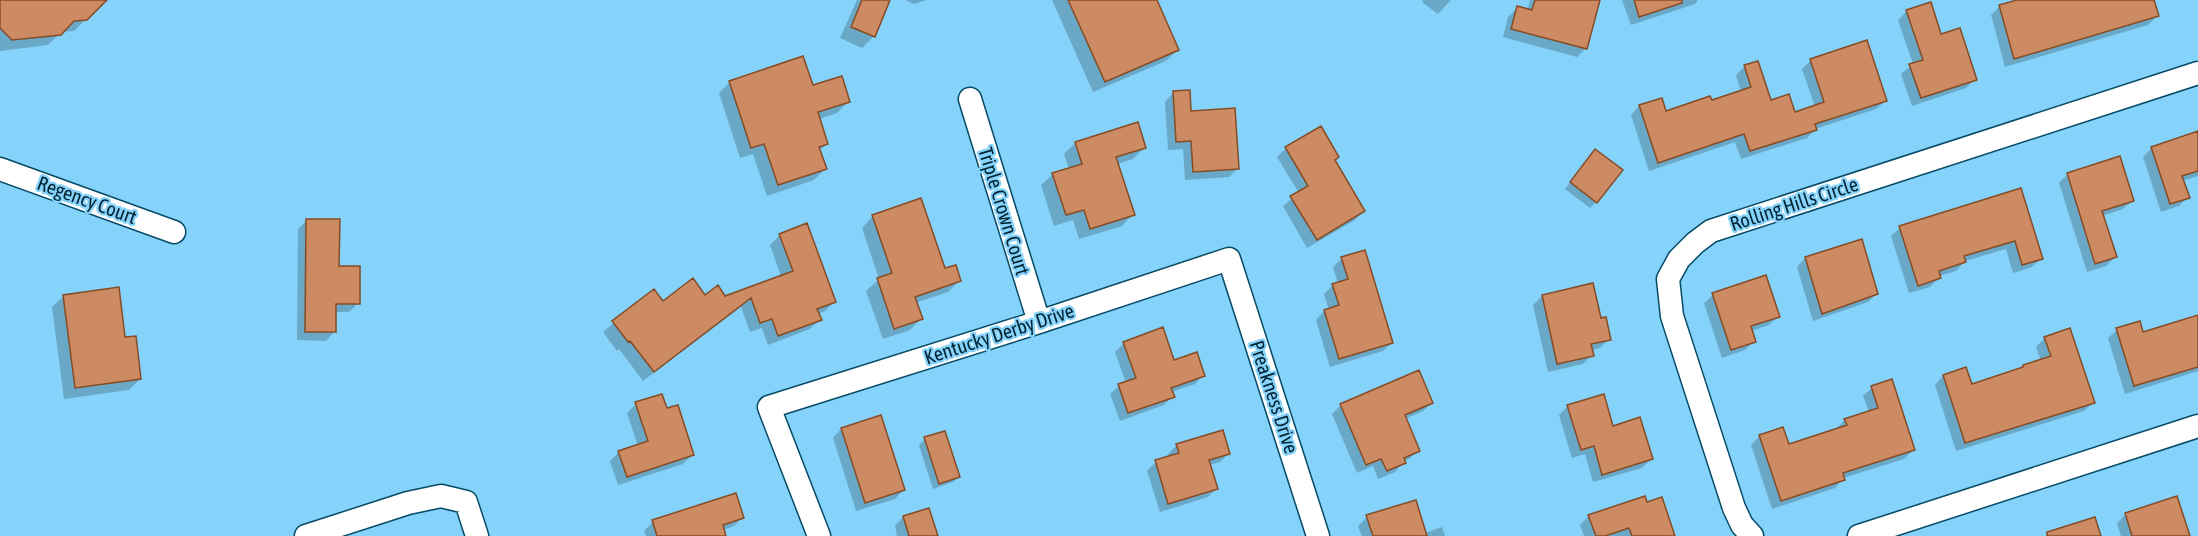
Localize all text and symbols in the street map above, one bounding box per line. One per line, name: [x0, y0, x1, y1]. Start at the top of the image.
street label: Triple Crown Court: [974, 144, 1035, 278]
street label: Regency Court: [34, 171, 140, 228]
street label: Rolling Hills Circle: [1727, 172, 1861, 235]
street label: Kentucky Derby Drive: [921, 298, 1077, 369]
street label: Preakness Drive: [1245, 337, 1304, 456]

